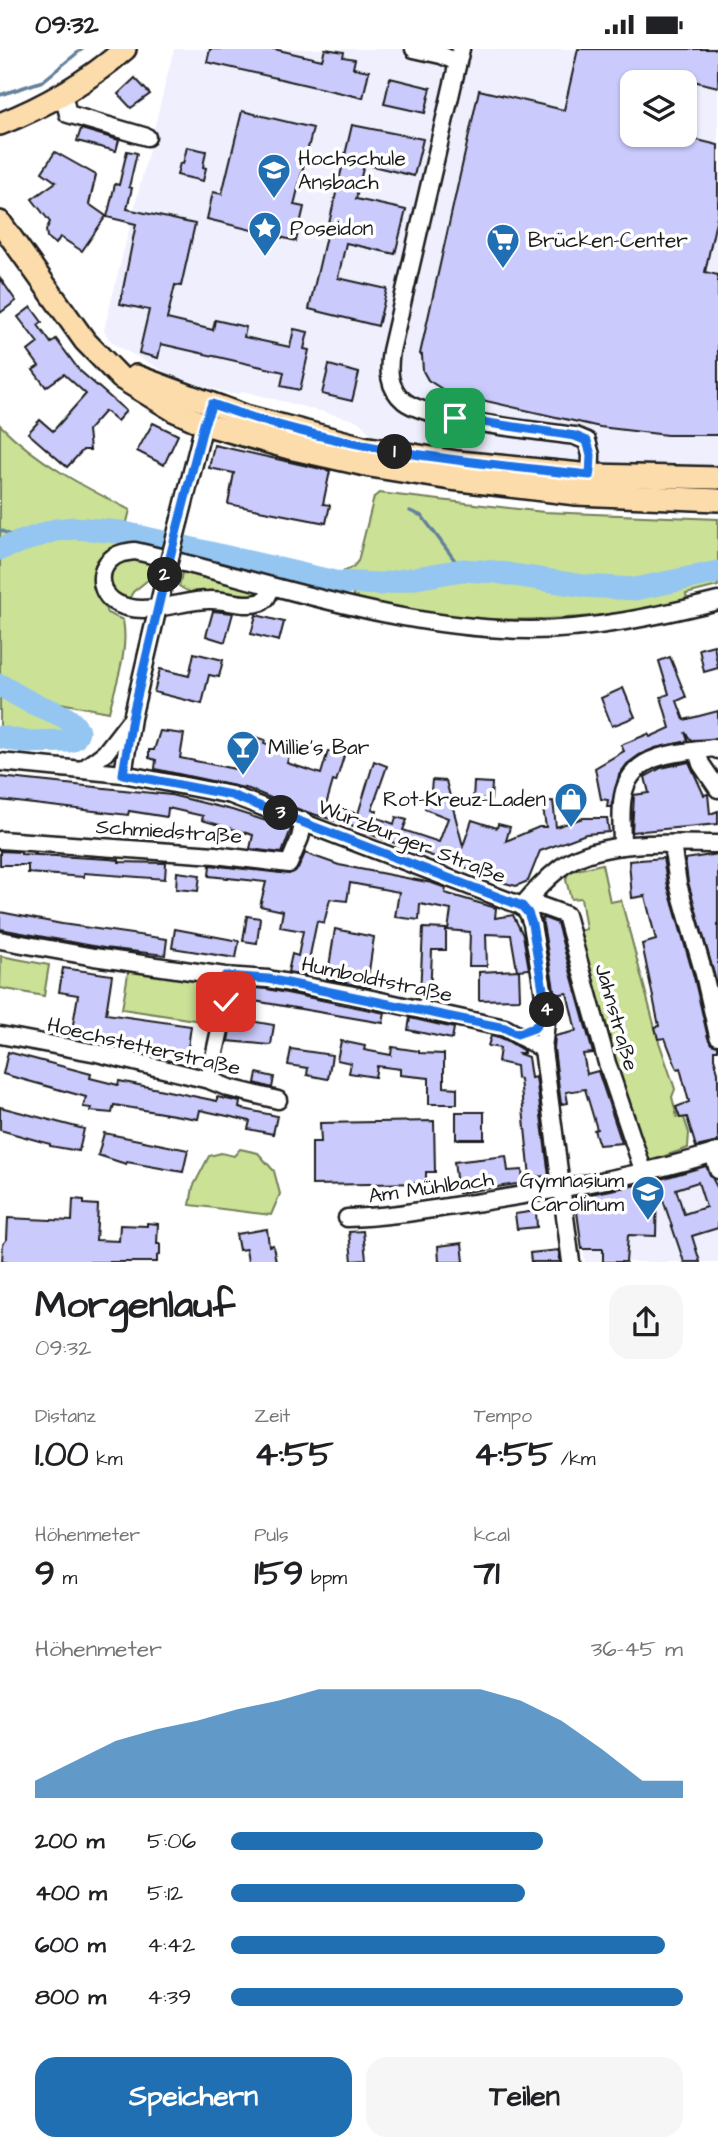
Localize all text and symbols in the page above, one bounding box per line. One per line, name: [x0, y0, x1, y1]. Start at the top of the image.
text: 09:32: [35, 7, 99, 43]
map controls: [620, 70, 697, 147]
button: layers: [620, 70, 697, 147]
place label: Hochschule Ansbach: [298, 144, 406, 197]
school or university icon: Hochschule Ansbach: [255, 151, 293, 200]
place icon: Poseidon: [246, 209, 284, 258]
place label: Poseidon: [290, 214, 373, 243]
supermarket icon: Brücken-Center: [484, 221, 522, 270]
place label: Brücken-Center: [528, 226, 688, 255]
pin: [425, 388, 485, 448]
icon: arrive: [436, 399, 474, 437]
pin: 1: [378, 435, 412, 469]
text: 1: [393, 438, 396, 465]
pin: 2: [148, 557, 182, 593]
text: 2: [159, 561, 170, 588]
bar icon: Millie's Bar: [224, 728, 262, 777]
place label: Millie's Bar: [268, 733, 370, 762]
shop icon: Rot-Kreuz-Laden: [552, 780, 590, 829]
place label: Rot-Kreuz-Laden: [383, 785, 546, 814]
street label: Würzburger Straße: [313, 792, 510, 893]
pin: 3: [264, 795, 298, 831]
text: 3: [276, 799, 285, 826]
street label: Schmiedstraße: [95, 812, 243, 851]
street label: Humboldtstraße: [299, 949, 455, 1010]
street label: Jahnstraße: [587, 960, 646, 1074]
pin: [196, 972, 256, 1032]
icon: check: [207, 983, 245, 1021]
pin: 4: [530, 993, 564, 1027]
text: 4: [540, 996, 553, 1023]
street label: Hoechstetterstraße: [44, 1010, 243, 1083]
street label: Am Mühlbach: [367, 1164, 496, 1211]
place label: Gymnasium Carolinum: [520, 1166, 625, 1219]
school or university icon: Gymnasium Carolinum: [629, 1173, 667, 1222]
text: Morgenlauf: [35, 1280, 235, 1332]
button: share: [609, 1285, 683, 1359]
text: 09:32: [35, 1332, 91, 1364]
text: Distanz: [35, 1403, 96, 1430]
text: Zeit: [254, 1403, 290, 1430]
text: Tempo: [474, 1403, 532, 1430]
text: 1.00: [35, 1430, 89, 1479]
text: 4:55: [254, 1430, 334, 1479]
text: 4:55: [474, 1430, 553, 1479]
text: km: [89, 1446, 123, 1473]
text: /km: [553, 1446, 596, 1473]
text: Höhenmeter: [35, 1522, 140, 1549]
text: Puls: [254, 1522, 289, 1549]
text: kcal: [474, 1522, 510, 1549]
text: 9: [35, 1549, 55, 1598]
text: 159: [254, 1549, 304, 1598]
text: 71: [474, 1549, 500, 1598]
text: m: [55, 1565, 77, 1592]
text: bpm: [304, 1565, 347, 1592]
text: Höhenmeter: [35, 1633, 162, 1665]
text: 36–45 m: [591, 1633, 683, 1665]
text: 200 m: [35, 1825, 104, 1857]
text: 5:06: [147, 1825, 196, 1857]
text: 400 m: [35, 1877, 107, 1909]
text: 5:12: [147, 1877, 183, 1909]
text: 600 m: [35, 1929, 106, 1961]
text: 4:42: [147, 1929, 195, 1961]
text: 800 m: [35, 1981, 106, 2013]
text: 4:39: [147, 1981, 191, 2013]
button: Speichern: [35, 2057, 352, 2137]
button: Teilen: [366, 2057, 683, 2137]

